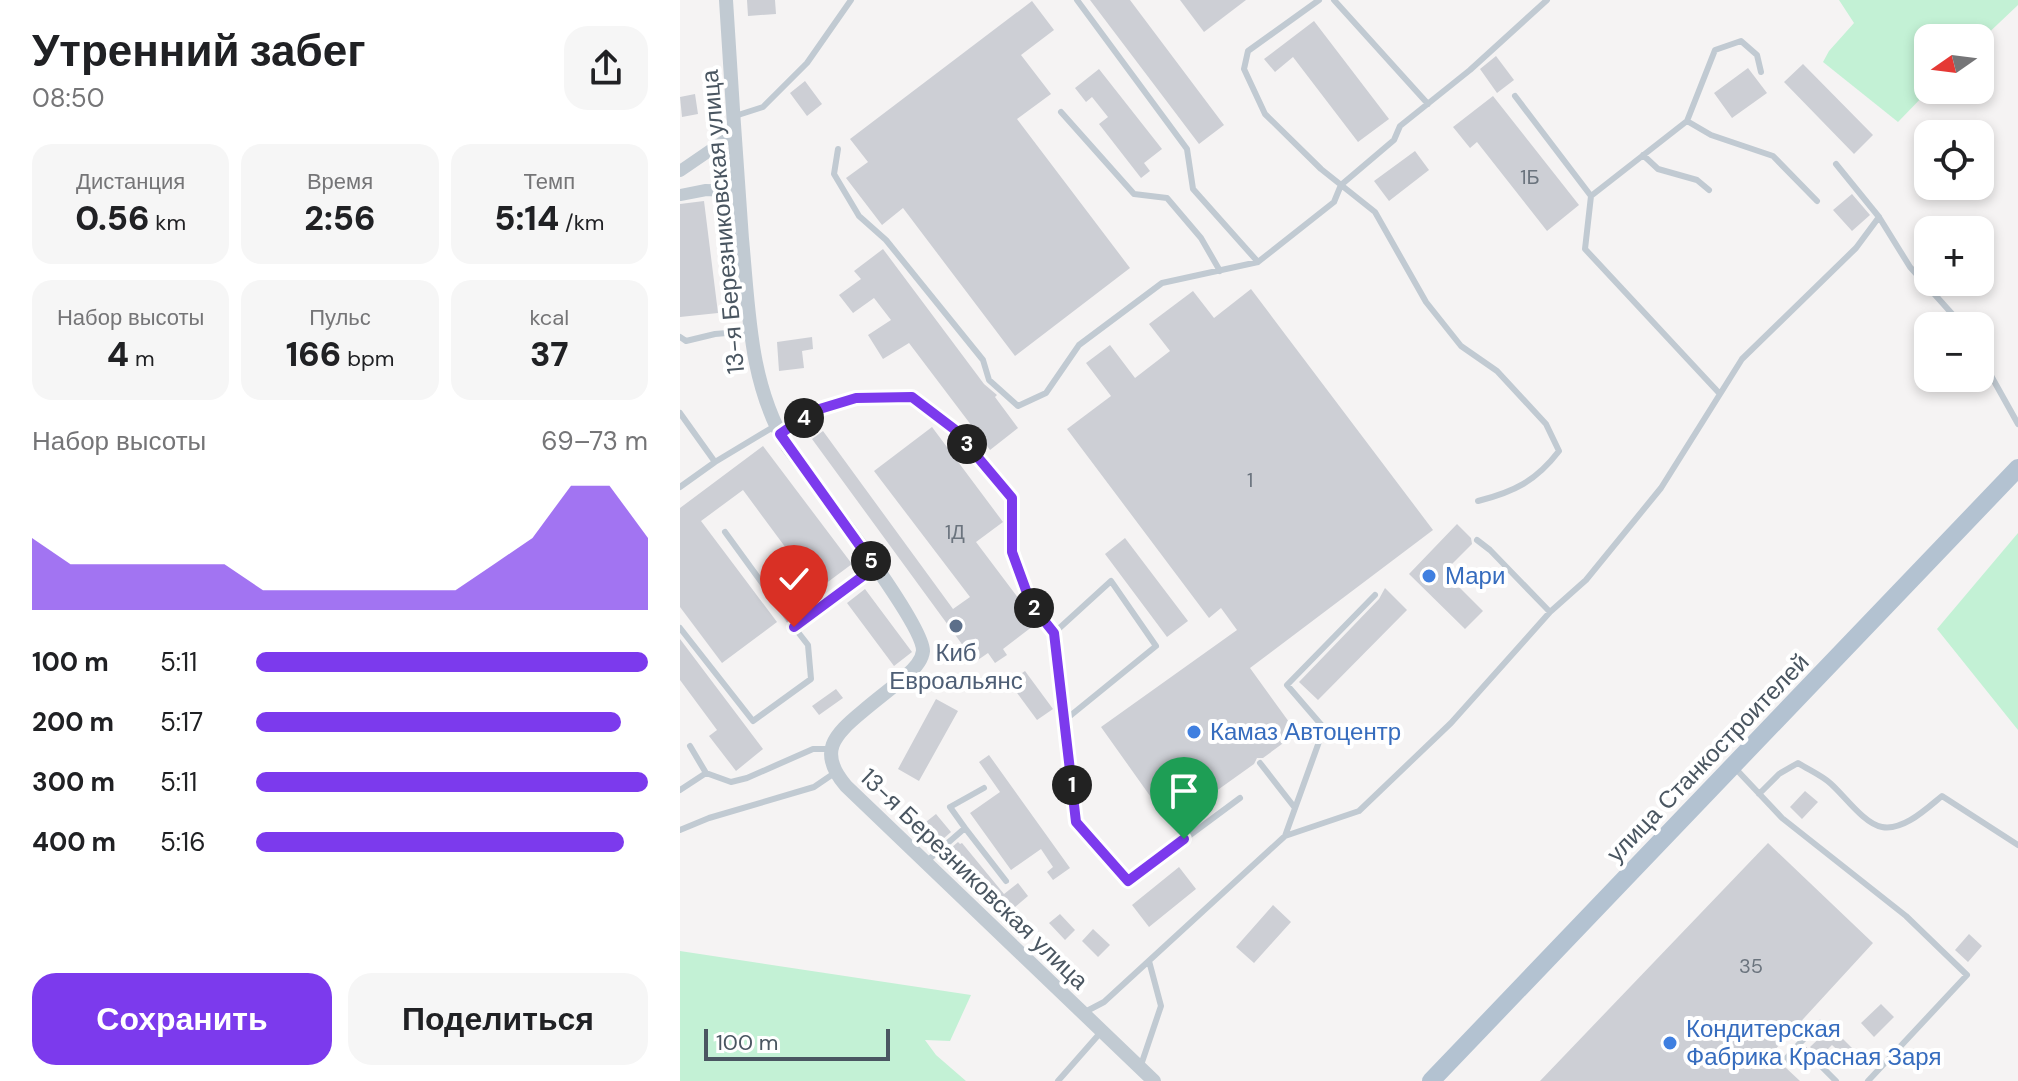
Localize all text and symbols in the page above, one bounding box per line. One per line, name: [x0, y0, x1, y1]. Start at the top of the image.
text: Утренний забег: [32, 22, 365, 80]
north arrow: [1914, 24, 1994, 104]
map controls: [1914, 24, 1994, 392]
button: share: [564, 26, 648, 110]
street label: 13-я Березниковская улица: [694, 68, 751, 375]
text: 08:50: [32, 81, 105, 115]
button: locate: [1914, 120, 1994, 200]
house number: 1Б: [1520, 164, 1540, 190]
text: Дистанция: [76, 167, 185, 196]
text: Время: [307, 167, 373, 196]
text: Темп: [524, 167, 575, 196]
text: 0.56: [75, 196, 149, 241]
text: 2:56: [304, 196, 376, 241]
text: 5:14: [494, 196, 559, 241]
text: km: [149, 208, 186, 237]
text: /km: [559, 208, 604, 237]
button: +: [1914, 216, 1994, 296]
text: Набор высоты: [57, 303, 204, 332]
text: Пульс: [309, 303, 371, 332]
text: kcal: [529, 303, 569, 332]
button: −: [1914, 312, 1994, 392]
text: 4: [107, 332, 129, 377]
text: 166: [286, 332, 341, 377]
text: 37: [530, 332, 569, 377]
text: m: [129, 344, 155, 373]
text: bpm: [341, 344, 394, 373]
pin: 4: [784, 398, 824, 438]
text: 4: [797, 403, 811, 432]
text: Набор высоты: [32, 424, 206, 458]
text: 69–73 m: [541, 424, 648, 458]
pin: 3: [947, 424, 987, 464]
text: 3: [960, 429, 974, 458]
house number: 1: [1247, 467, 1253, 493]
house number: 1Д: [945, 519, 965, 545]
pin: 5: [851, 541, 891, 581]
pin: [760, 545, 828, 627]
text: 5: [864, 546, 878, 575]
icon: check: [772, 557, 816, 601]
place label: Мари: [1445, 560, 1505, 591]
marker: Мари: [1420, 567, 1438, 585]
pin: 2: [1014, 588, 1054, 628]
text: 2: [1028, 593, 1040, 622]
marker: Киб Евроальянс: [947, 617, 965, 635]
place label: Киб Евроальянс: [889, 637, 1023, 696]
text: 100 m: [32, 645, 109, 679]
text: 5:11: [160, 645, 197, 679]
street label: улица Станкостроителей: [1600, 647, 1815, 869]
text: 200 m: [32, 705, 114, 739]
text: 5:17: [160, 705, 203, 739]
place label: Камаз Автоцентр: [1210, 716, 1401, 747]
marker: Камаз Автоцентр: [1185, 723, 1203, 741]
pin: [1150, 757, 1218, 839]
street label: 13-я Березниковская улица: [854, 763, 1094, 995]
text: 300 m: [32, 765, 115, 799]
text: 5:11: [160, 765, 197, 799]
pin: 1: [1052, 765, 1092, 805]
icon: arrive: [1162, 769, 1206, 813]
text: 400 m: [32, 825, 116, 859]
text: 5:16: [160, 825, 206, 859]
house number: 35: [1739, 953, 1763, 979]
button: Сохранить: [32, 973, 332, 1065]
button: Поделиться: [348, 973, 648, 1065]
place label: Кондитерская Фабрика Красная Заря: [1686, 1013, 1941, 1072]
scale bar: [704, 1025, 890, 1061]
text: 100 m: [716, 1028, 778, 1057]
marker: Кондитерская Фабрика Красная Заря: [1661, 1034, 1679, 1052]

